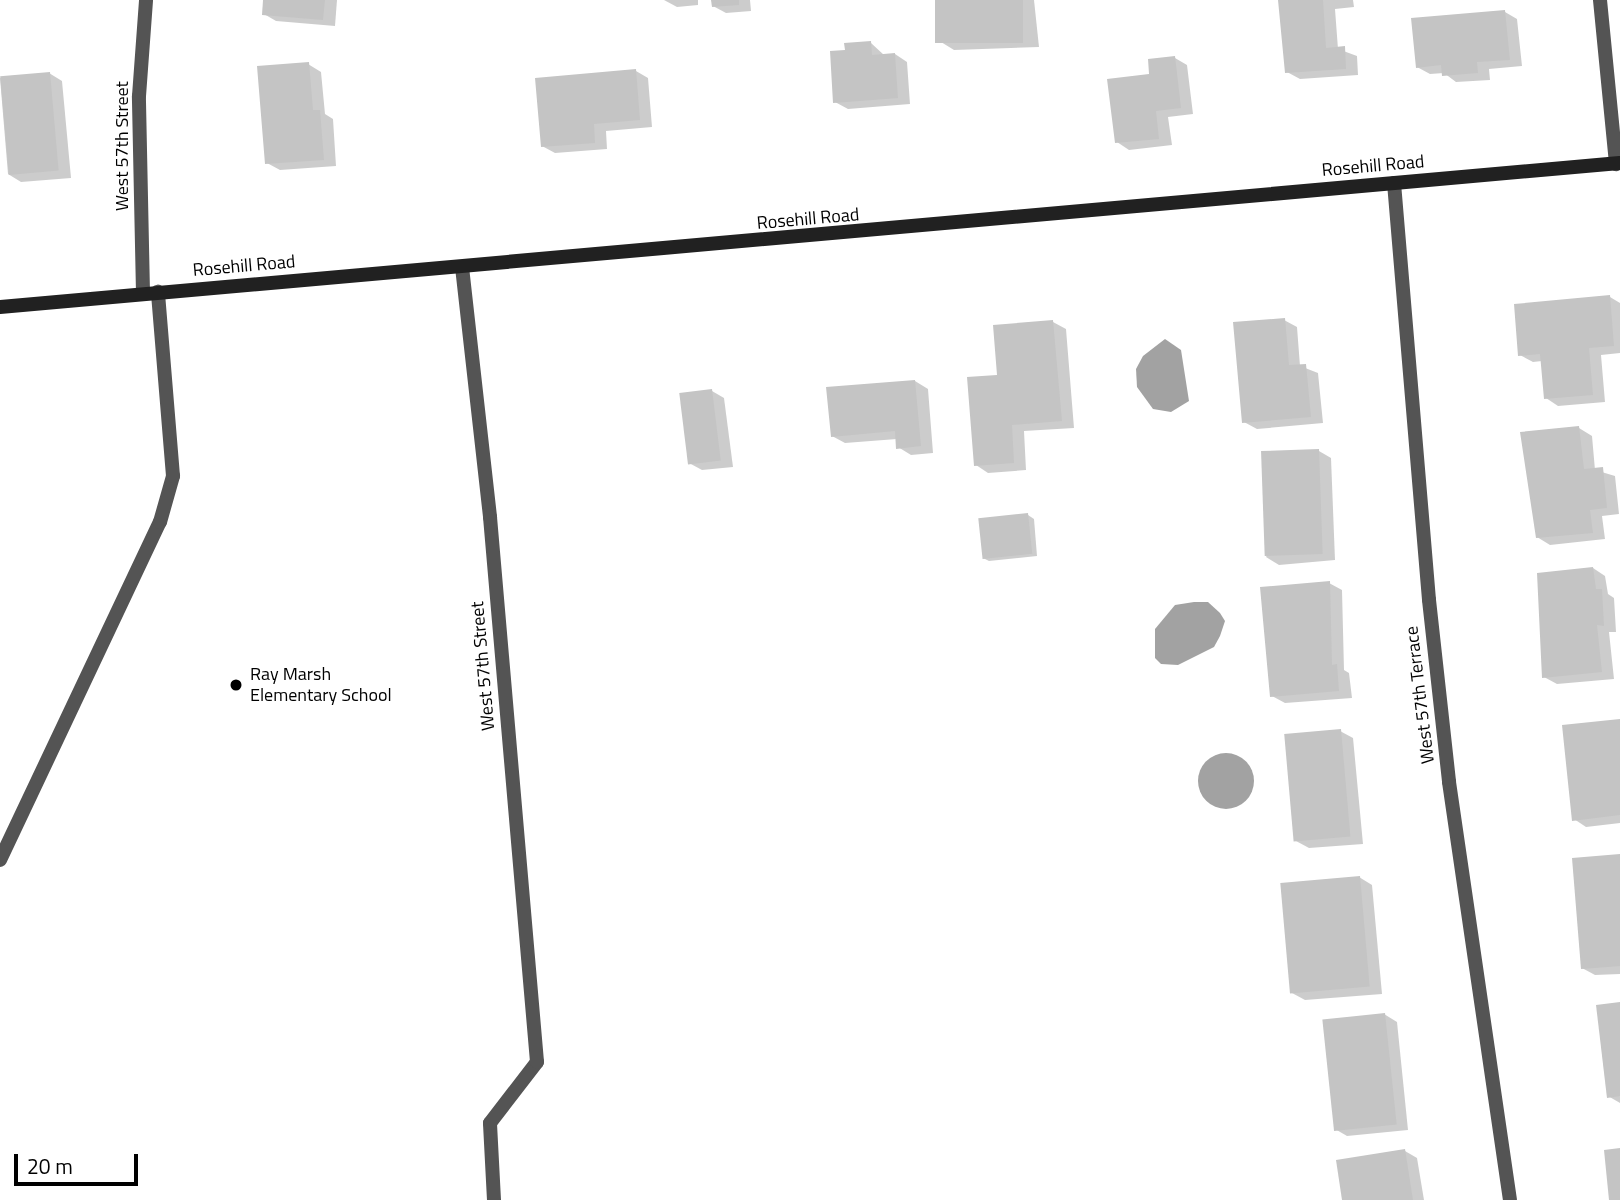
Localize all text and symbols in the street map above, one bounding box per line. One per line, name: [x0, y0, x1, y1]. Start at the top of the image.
street label: West 57th Street: [111, 81, 133, 211]
street label: Rosehill Road: [1321, 151, 1425, 181]
street label: Rosehill Road: [756, 204, 860, 234]
street label: Rosehill Road: [192, 251, 296, 281]
street label: West 57th Street: [467, 600, 499, 732]
street label: West 57th Terrace: [1401, 625, 1439, 765]
place label: Ray Marsh Elementary School: [250, 664, 392, 706]
marker: Ray Marsh Elementary School: [228, 677, 244, 693]
scale bar: [18, 1140, 142, 1184]
text: 20 m: [27, 1150, 73, 1182]

